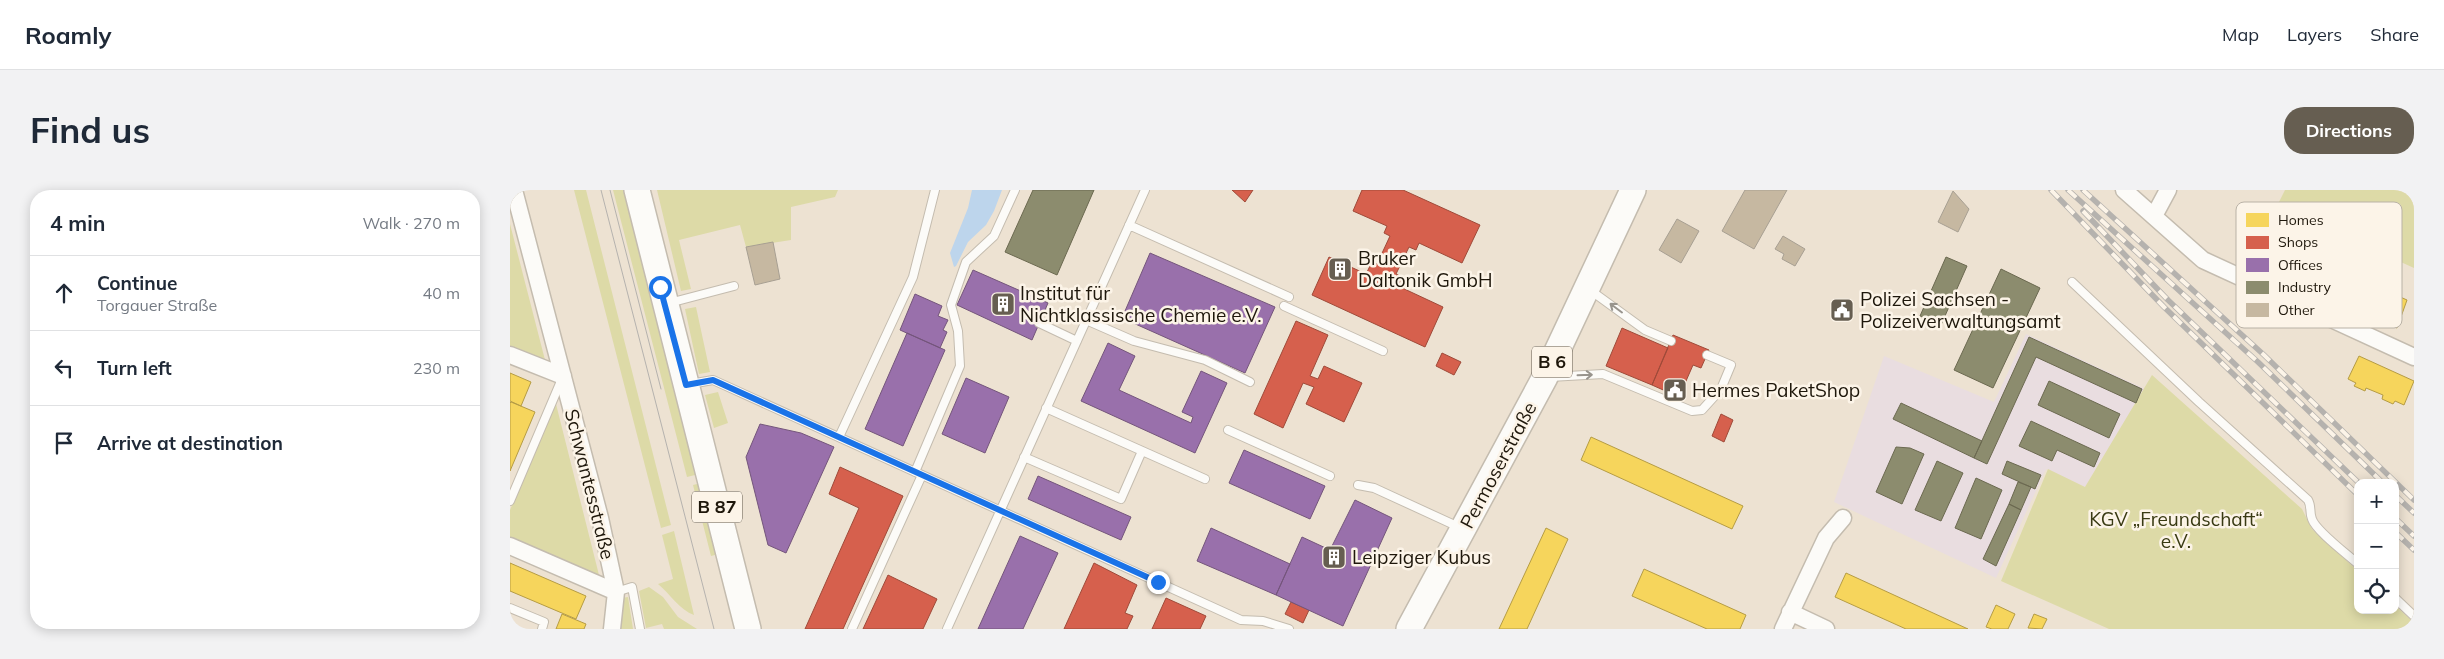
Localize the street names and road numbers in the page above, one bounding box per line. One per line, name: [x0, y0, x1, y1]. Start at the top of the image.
road number: B 6: [1532, 346, 1572, 378]
street label: Permoserstraße: [1455, 398, 1541, 532]
street label: Schwantesstraße: [560, 406, 620, 562]
road number: B 87: [692, 492, 742, 522]

